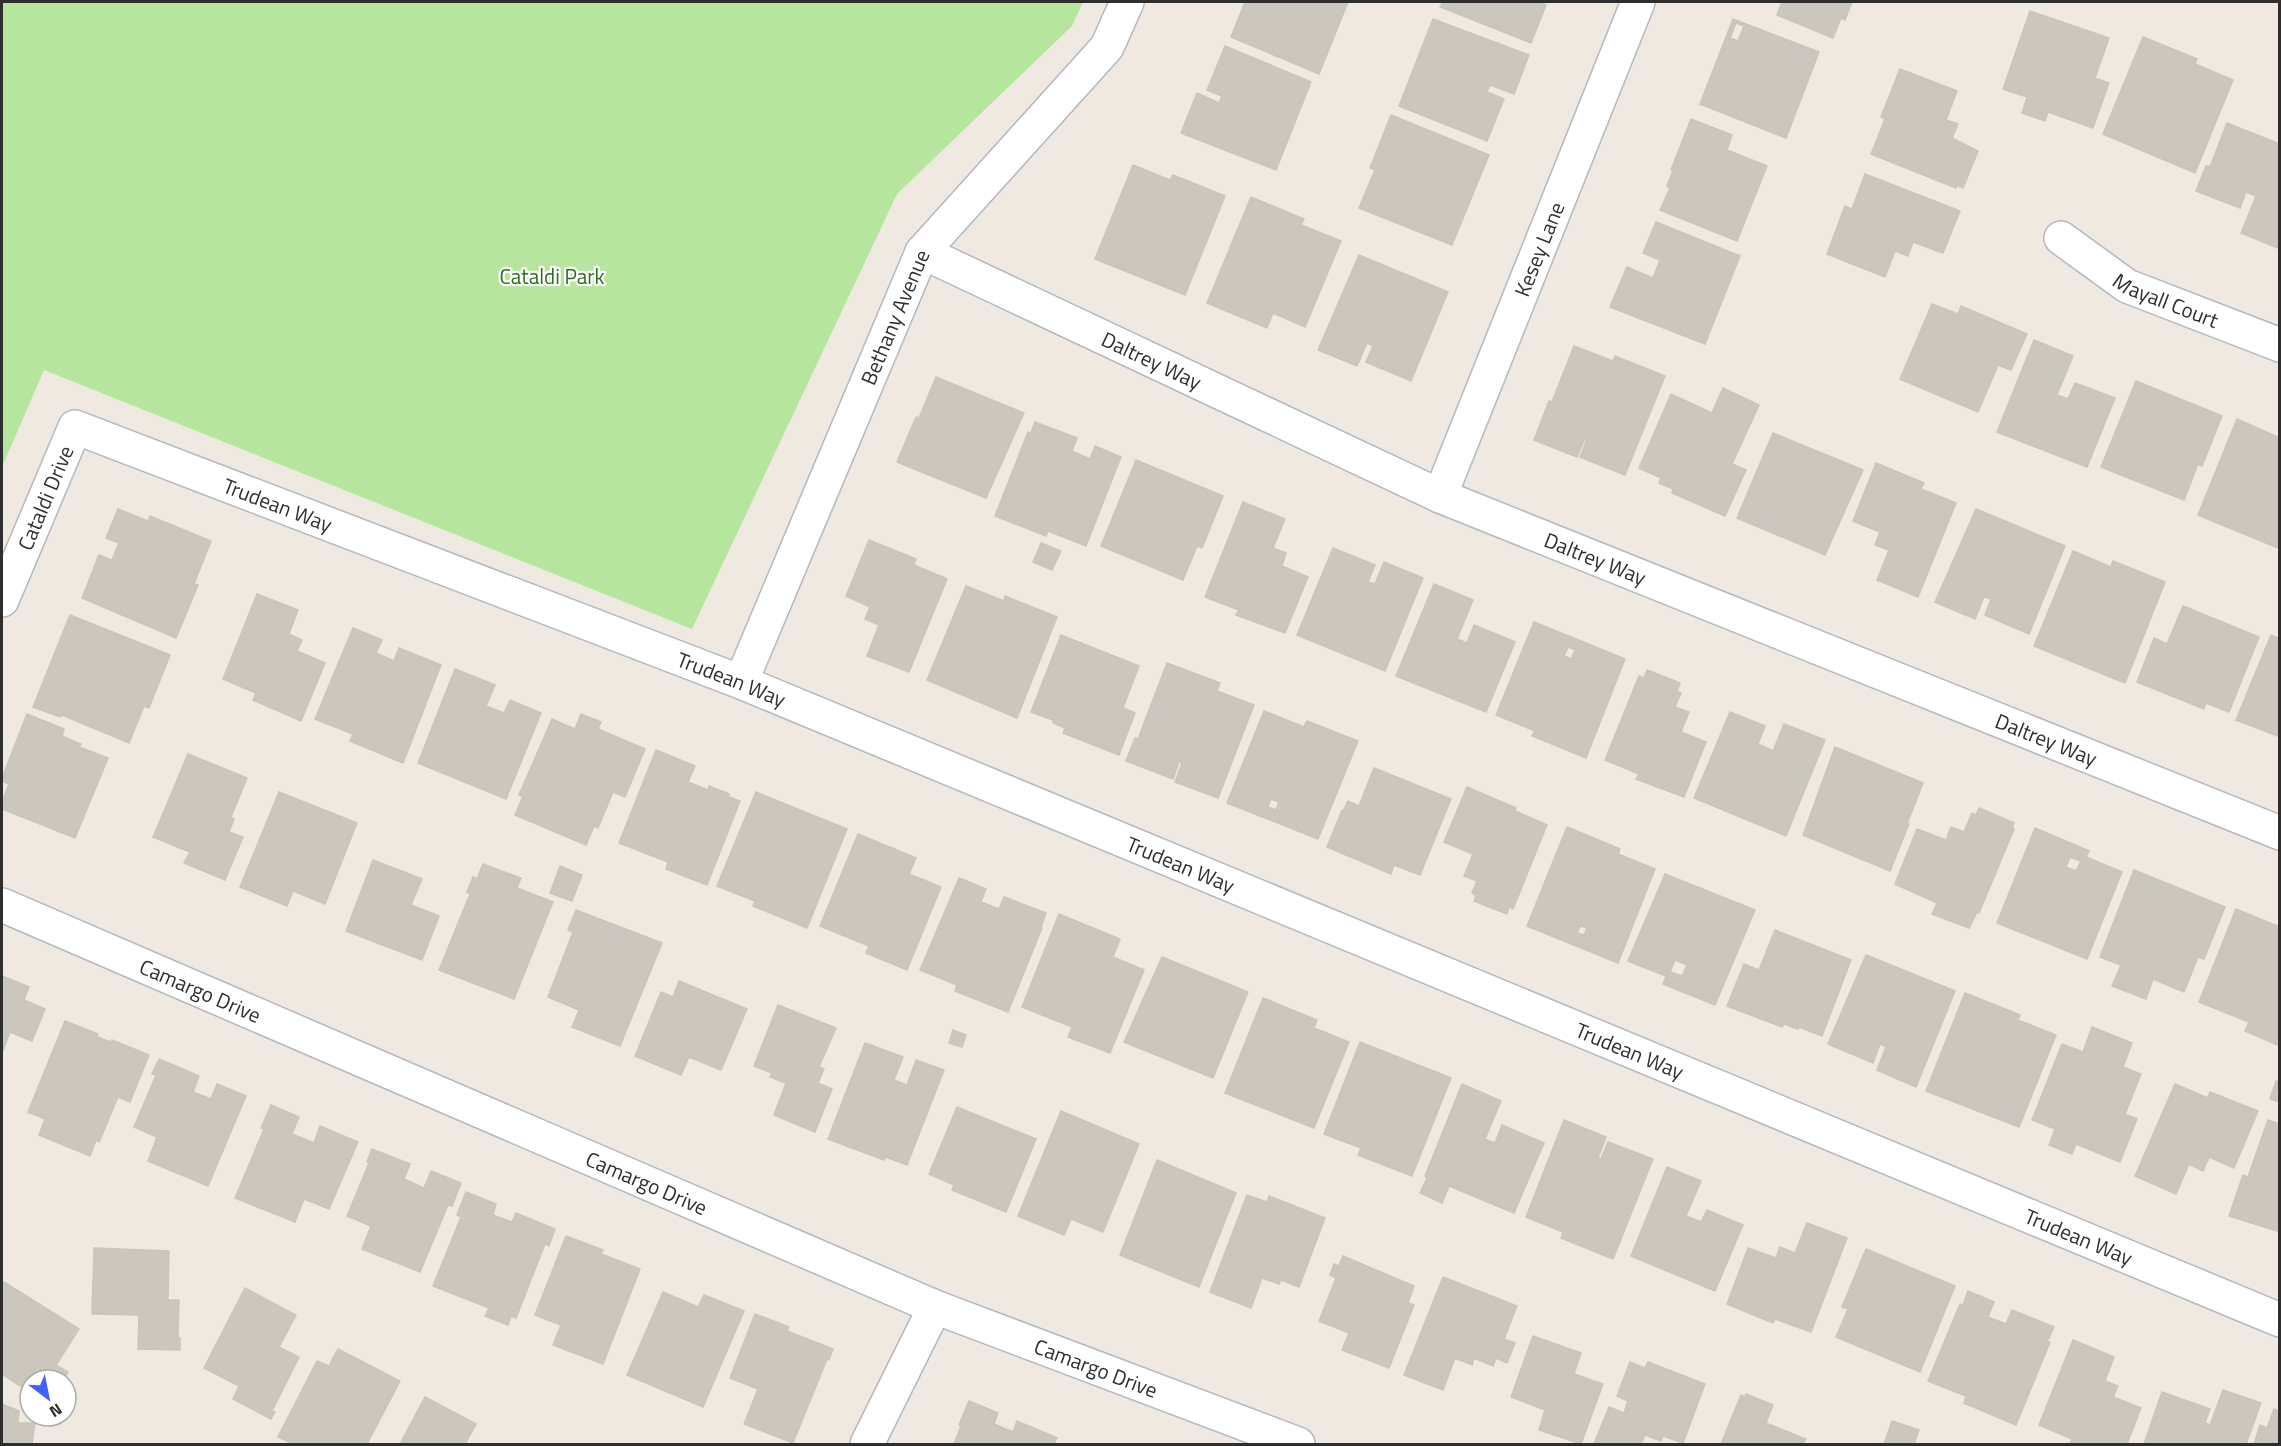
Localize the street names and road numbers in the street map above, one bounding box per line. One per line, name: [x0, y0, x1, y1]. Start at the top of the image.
street label: Kesey Lane: [1506, 197, 1572, 301]
street label: Bethany Avenue: [852, 244, 937, 390]
street label: Mayall Court: [2106, 265, 2224, 336]
street label: Daltrey Way: [1096, 323, 1207, 398]
street label: Cataldi Drive: [9, 440, 81, 555]
street label: Trudean Way: [219, 469, 337, 540]
street label: Daltrey Way: [1540, 523, 1651, 593]
street label: Trudean Way: [672, 643, 791, 715]
street label: Daltrey Way: [1991, 704, 2102, 774]
street label: Trudean Way: [1122, 828, 1240, 901]
street label: Camargo Drive: [134, 950, 266, 1031]
street label: Trudean Way: [1571, 1014, 1689, 1087]
street label: Camargo Drive: [581, 1142, 713, 1223]
street label: Trudean Way: [2020, 1200, 2138, 1273]
street label: Camargo Drive: [1030, 1330, 1162, 1406]

